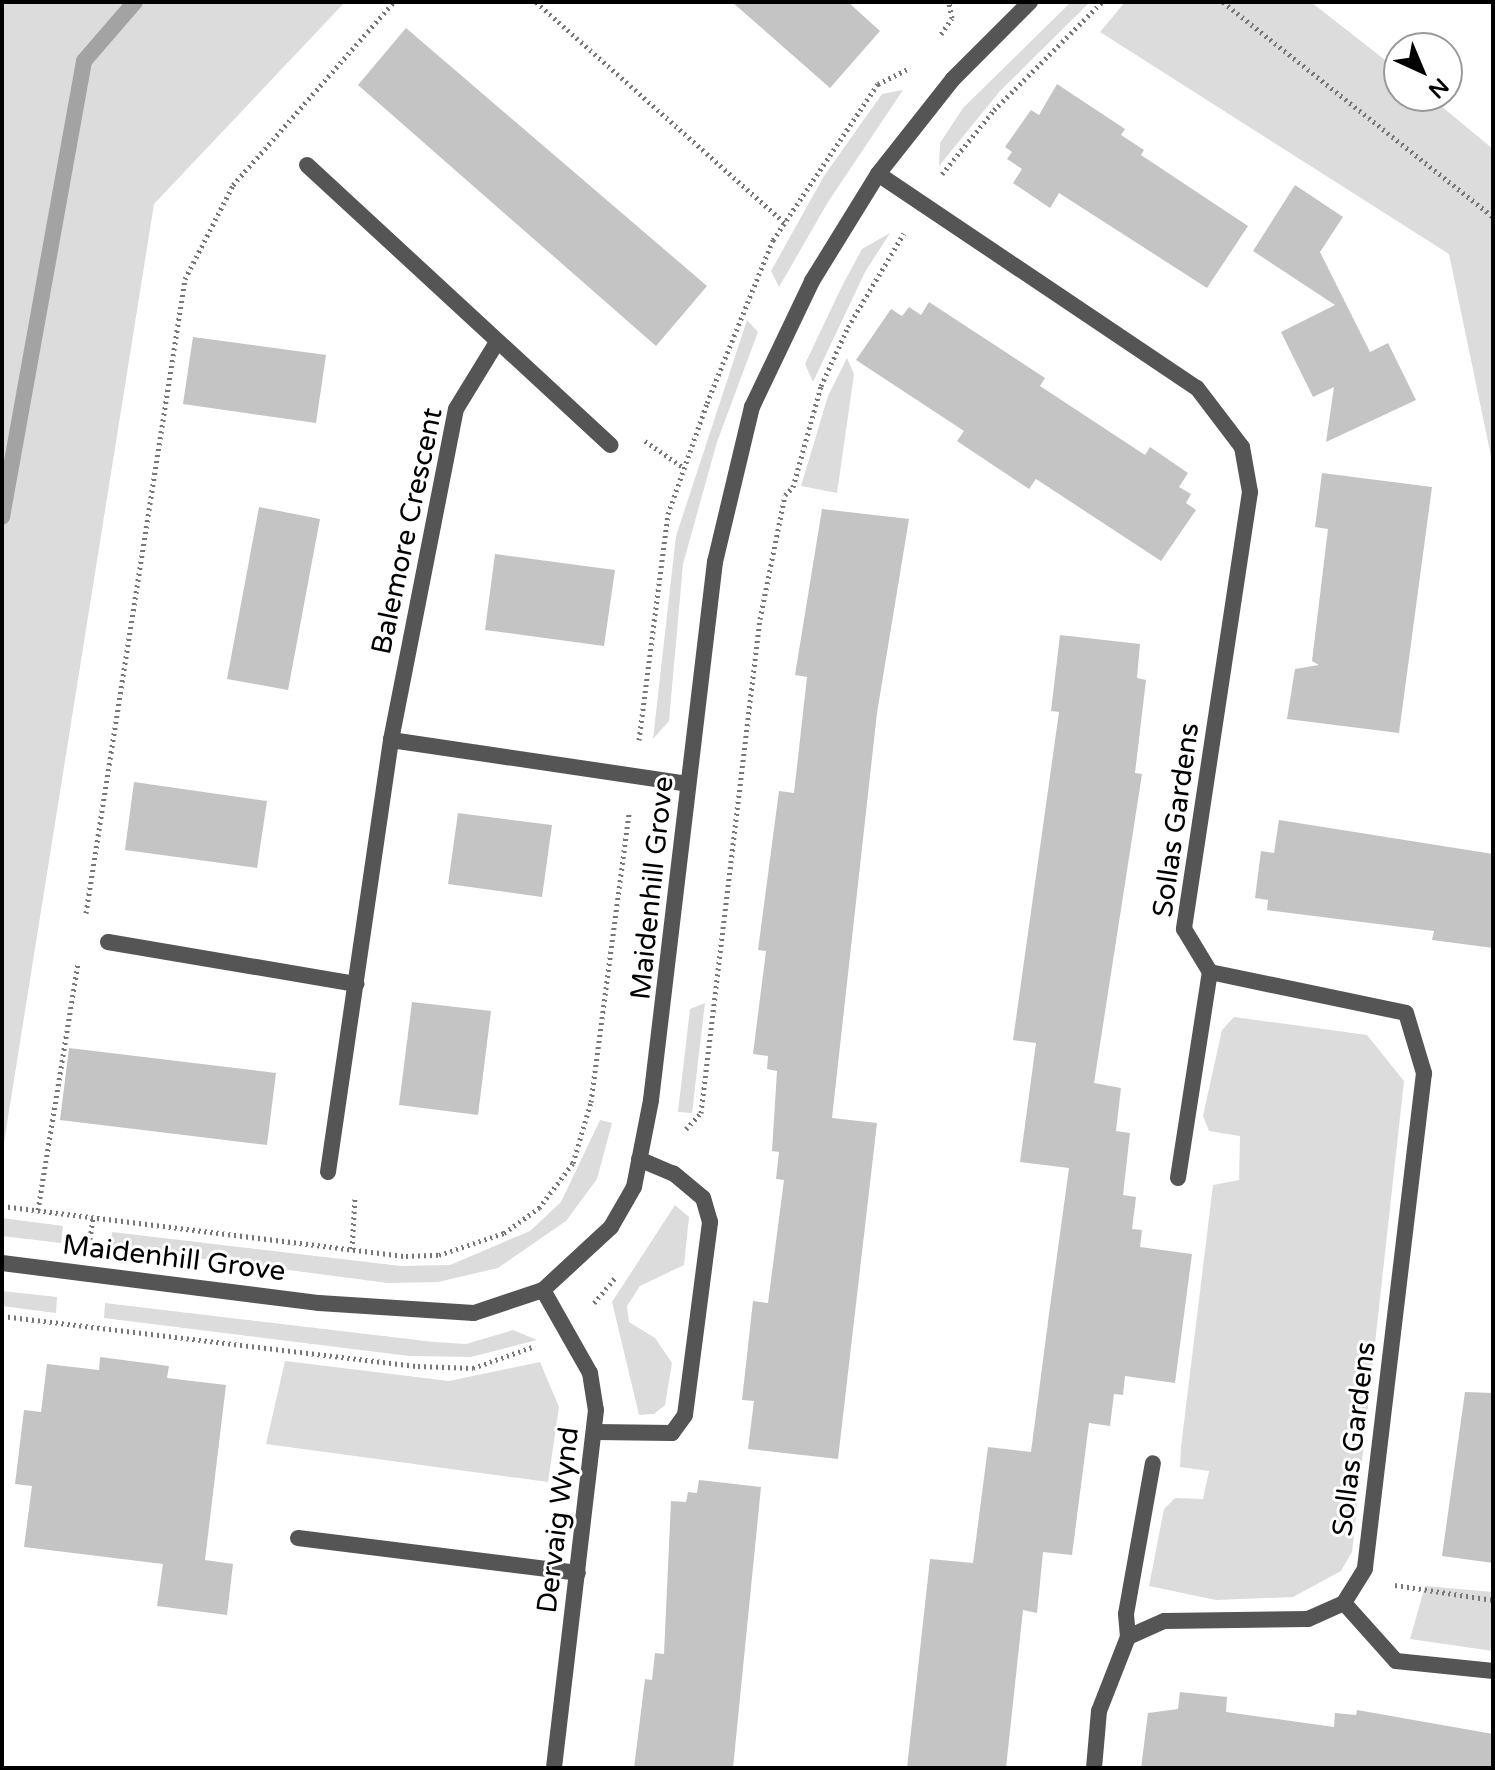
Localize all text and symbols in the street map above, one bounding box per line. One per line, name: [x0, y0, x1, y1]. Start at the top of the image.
north arrow: [1383, 32, 1463, 112]
text: N: [1423, 72, 1454, 103]
street label: Balemore Crescent: [364, 405, 450, 657]
street label: Sollas Gardens: [1146, 721, 1206, 919]
street label: Maidenhill Grove: [624, 775, 680, 1001]
street label: Maidenhill Grove: [61, 1228, 287, 1288]
street label: Sollas Gardens: [1325, 1340, 1383, 1538]
street label: Dervaig Wynd: [530, 1425, 586, 1615]

